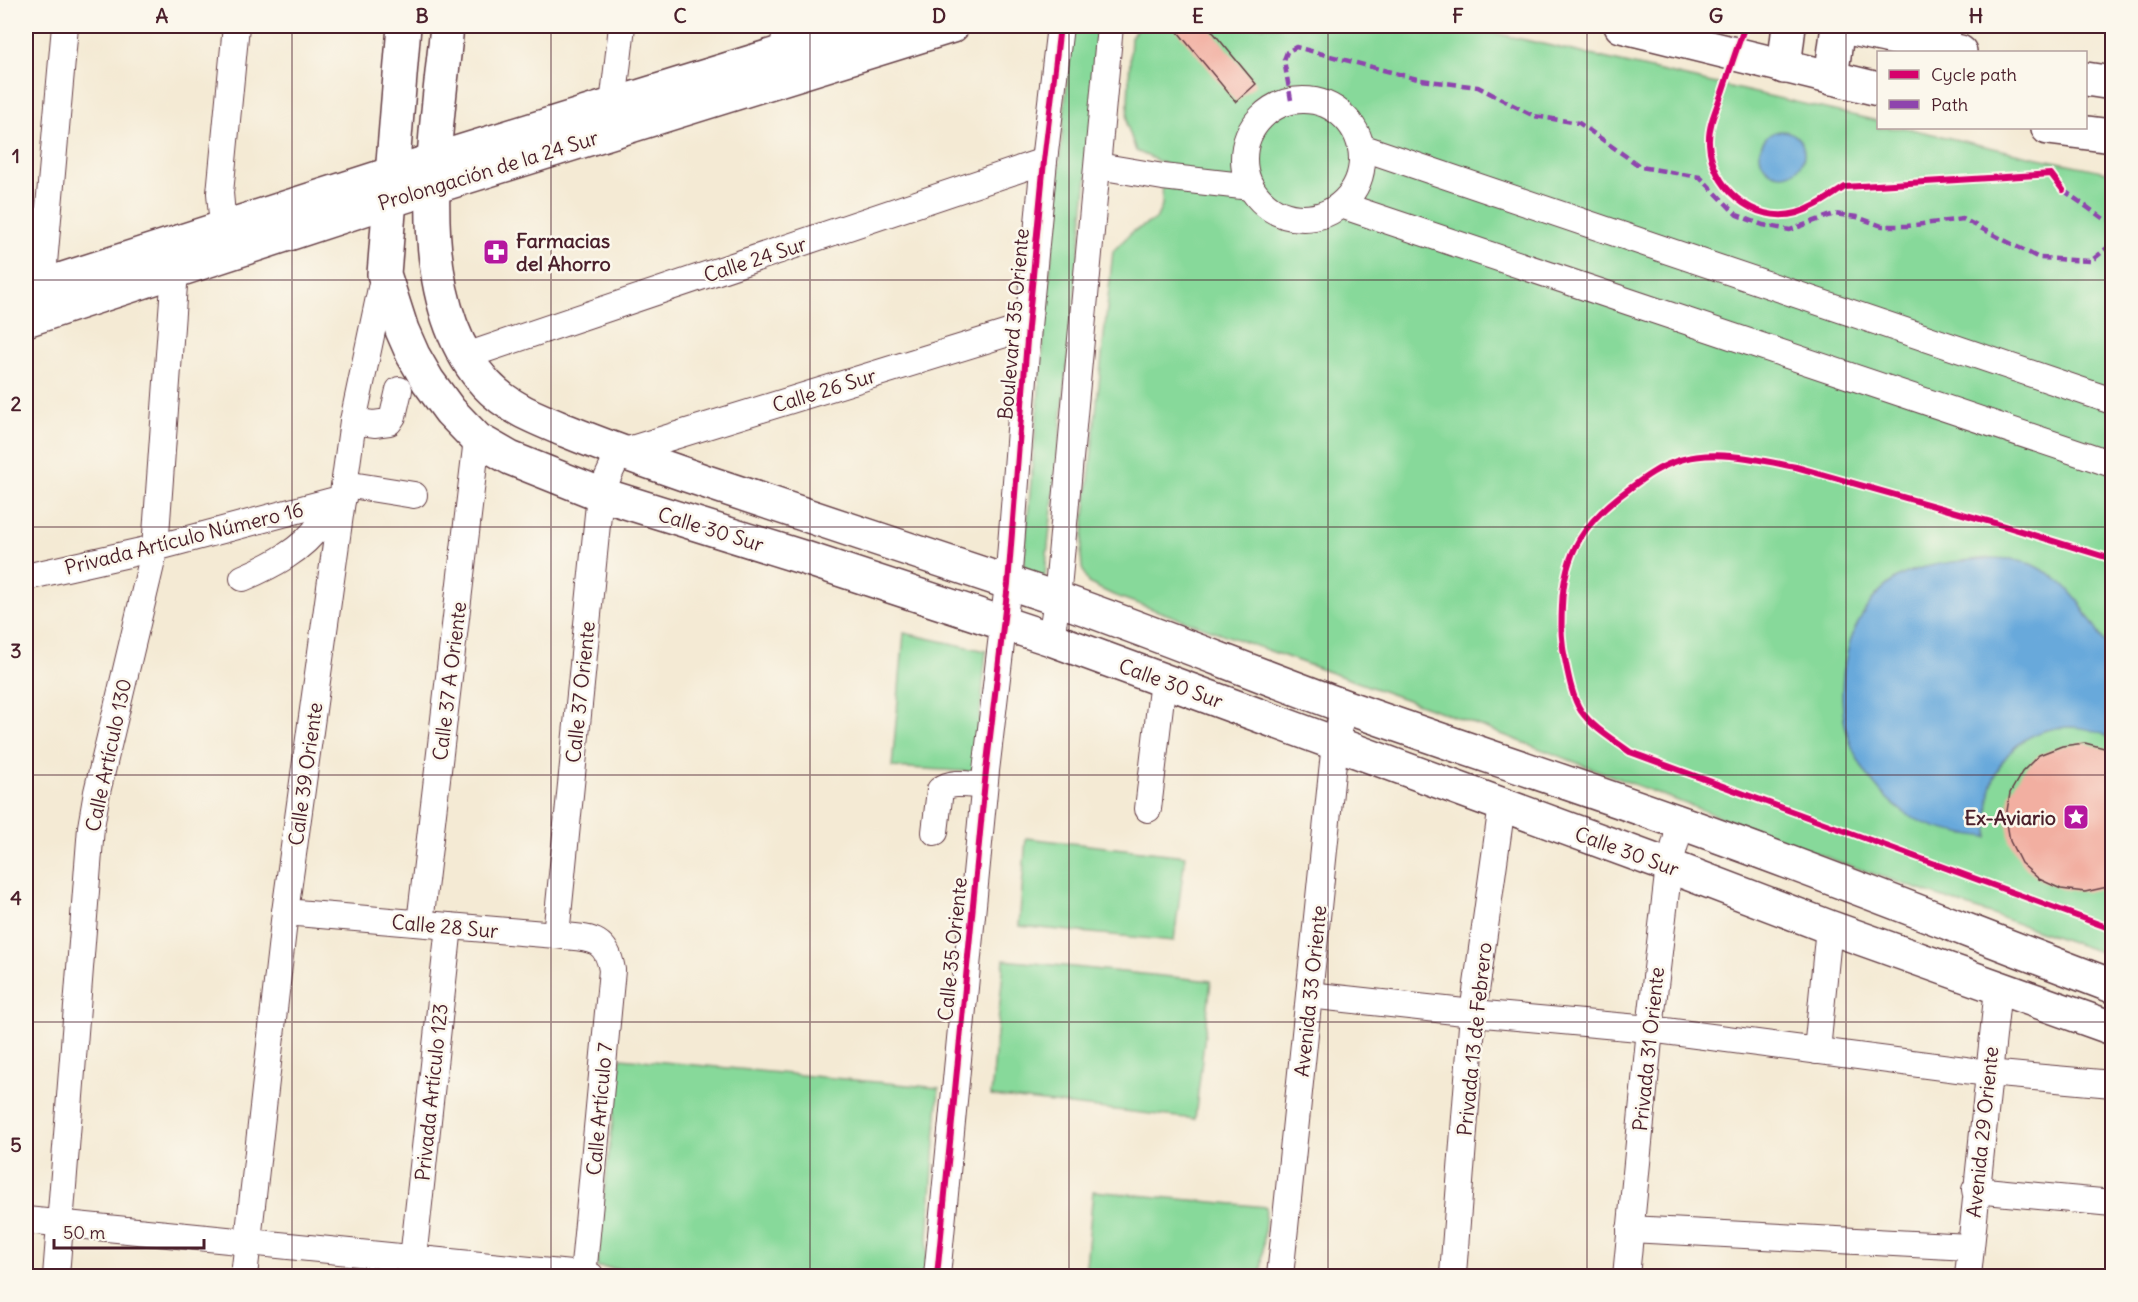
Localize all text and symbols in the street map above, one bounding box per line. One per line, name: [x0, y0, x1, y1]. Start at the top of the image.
text: A: [156, 3, 169, 28]
text: B: [415, 3, 429, 28]
text: C: [673, 3, 687, 28]
text: D: [932, 3, 946, 28]
text: E: [1192, 3, 1204, 28]
text: F: [1452, 3, 1464, 28]
text: G: [1709, 3, 1723, 28]
text: H: [1969, 3, 1983, 28]
legend: [1877, 51, 2087, 129]
text: Cycle path: [1931, 63, 2017, 86]
text: Path: [1931, 93, 1968, 116]
street label: Prolongación de la 24 Sur: [375, 125, 601, 215]
text: 1: [12, 143, 20, 168]
street label: Boulevard 35 Oriente: [992, 227, 1034, 421]
place label: Farmacias del Ahorro: [516, 228, 611, 276]
street label: Calle 24 Sur: [700, 231, 810, 287]
pharmacy icon: Farmacias del Ahorro: [481, 237, 511, 267]
street label: Calle 26 Sur: [769, 362, 879, 418]
text: 2: [11, 391, 22, 416]
street label: Privada Artículo Número 16: [62, 496, 306, 580]
street label: Calle 30 Sur: [655, 501, 767, 557]
street label: Calle 37 A Oriente: [427, 600, 471, 762]
street label: Calle 37 Oriente: [560, 620, 600, 764]
text: 3: [10, 638, 22, 663]
street label: Calle 30 Sur: [1115, 653, 1227, 713]
street label: Calle Artículo 130: [80, 676, 136, 834]
street label: Calle 39 Oriente: [283, 701, 327, 847]
place icon: Ex-Aviario: [2061, 802, 2091, 832]
place label: Ex-Aviario: [1965, 805, 2056, 830]
street label: Calle 30 Sur: [1571, 821, 1683, 881]
street label: Calle 35 Oriente: [932, 876, 972, 1022]
text: 4: [10, 885, 22, 910]
street label: Avenida 33 Oriente: [1289, 904, 1331, 1078]
street label: Calle 28 Sur: [391, 909, 499, 943]
street label: Privada 13 de Febrero: [1451, 941, 1497, 1137]
street label: Privada 31 Oriente: [1627, 966, 1669, 1132]
street label: Privada Artículo 123: [409, 1002, 453, 1182]
street label: Calle Artículo 7: [581, 1041, 617, 1176]
street label: Avenida 29 Oriente: [1961, 1045, 2003, 1219]
text: 5: [10, 1132, 22, 1157]
scale bar: [54, 1212, 204, 1250]
text: 50 m: [63, 1221, 105, 1244]

